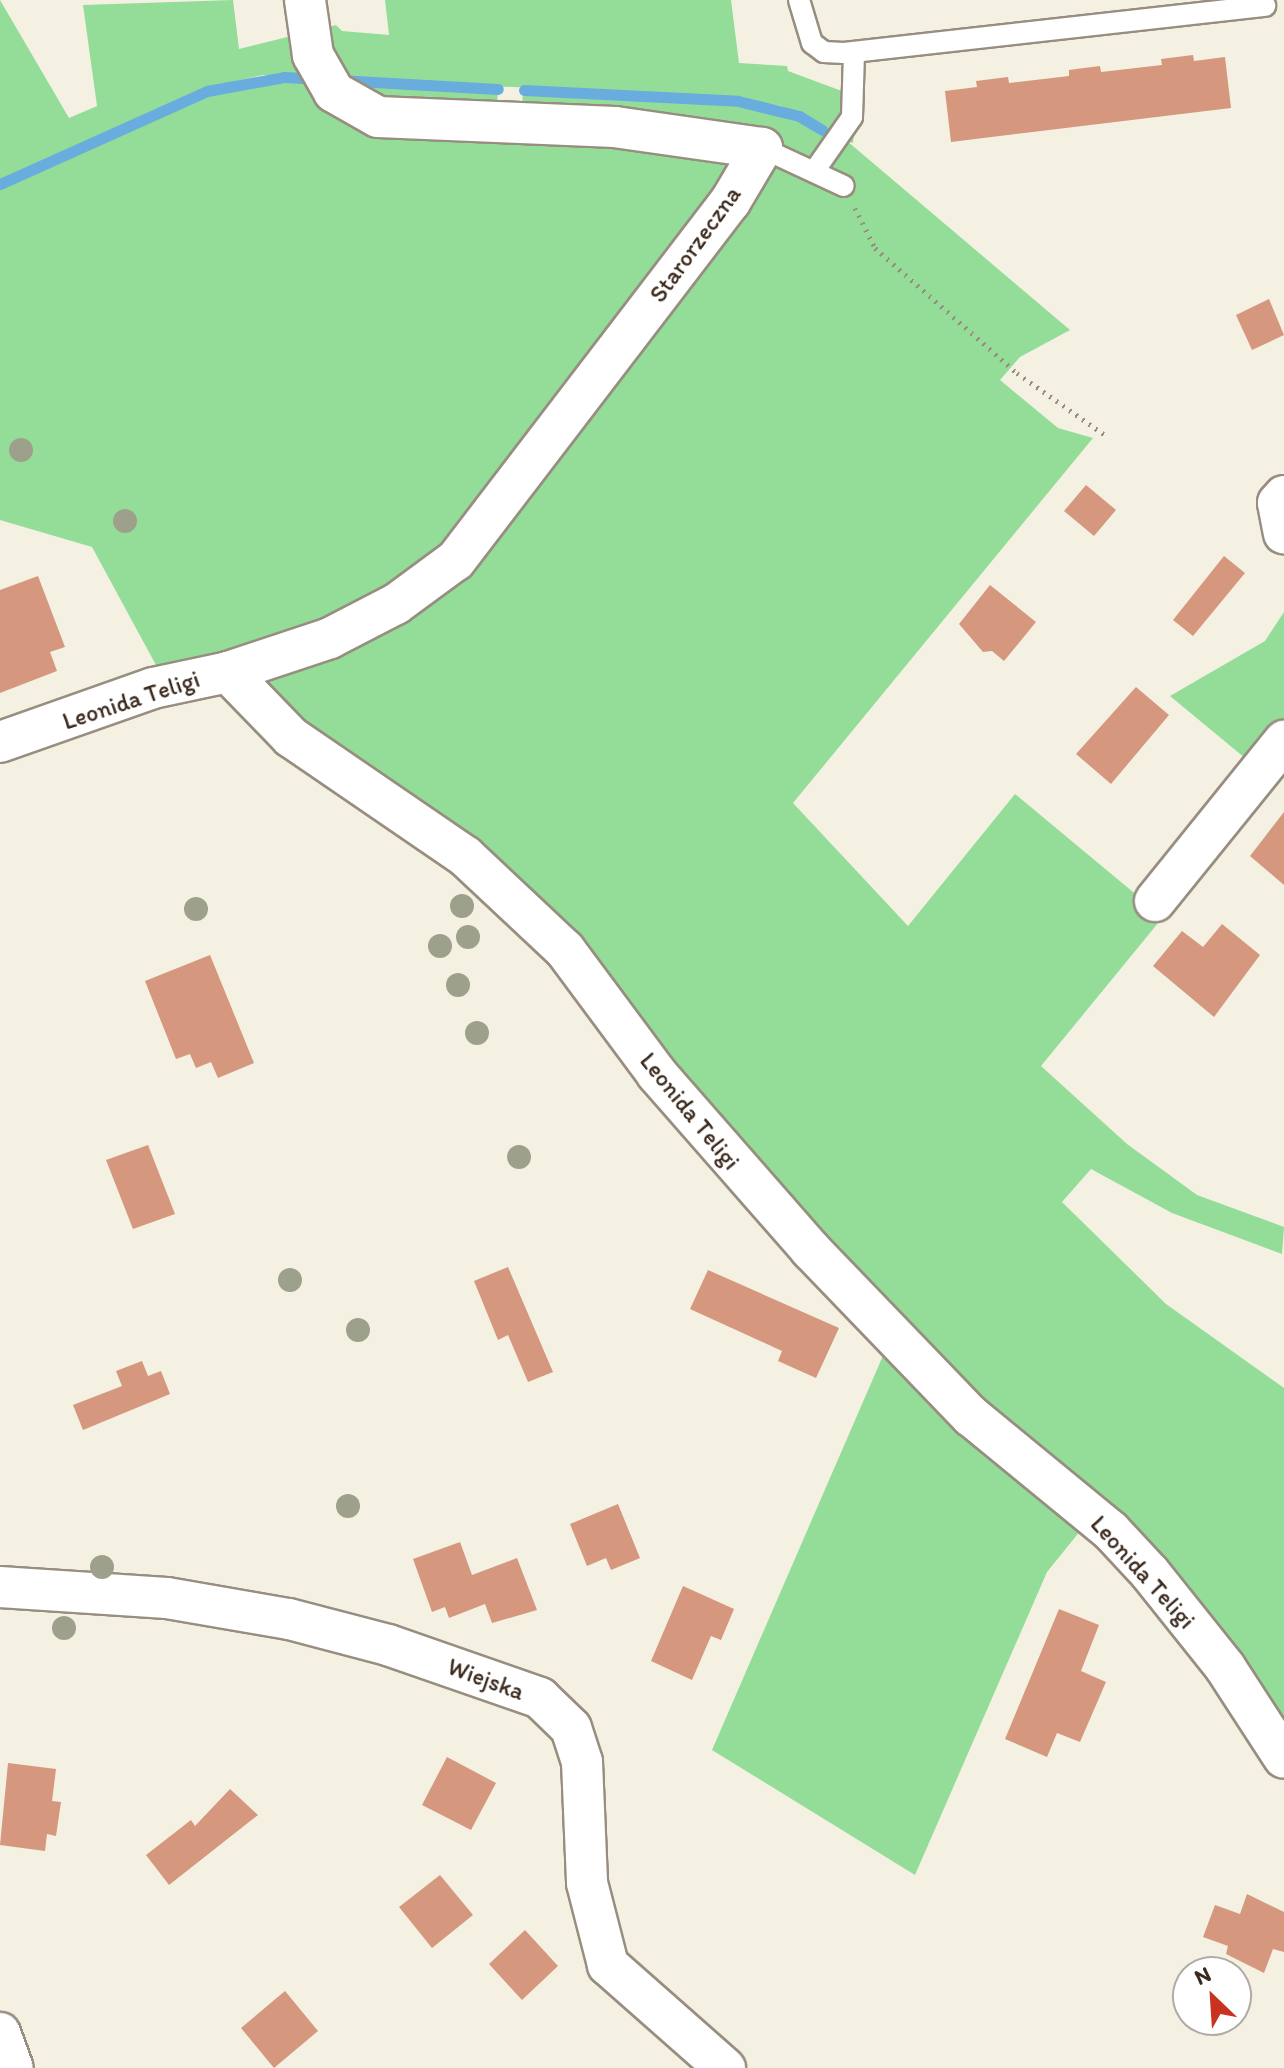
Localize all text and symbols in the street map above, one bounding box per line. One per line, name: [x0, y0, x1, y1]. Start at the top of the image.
street label: Starorzeczna: [643, 180, 747, 308]
street label: Leonida Teligi: [60, 665, 202, 735]
street label: Leonida Teligi: [635, 1048, 745, 1174]
street label: Leonida Teligi: [1085, 1510, 1201, 1634]
street label: Wiejska: [444, 1652, 528, 1706]
north arrow: [1172, 1956, 1252, 2036]
text: N: [1190, 1960, 1215, 1991]

